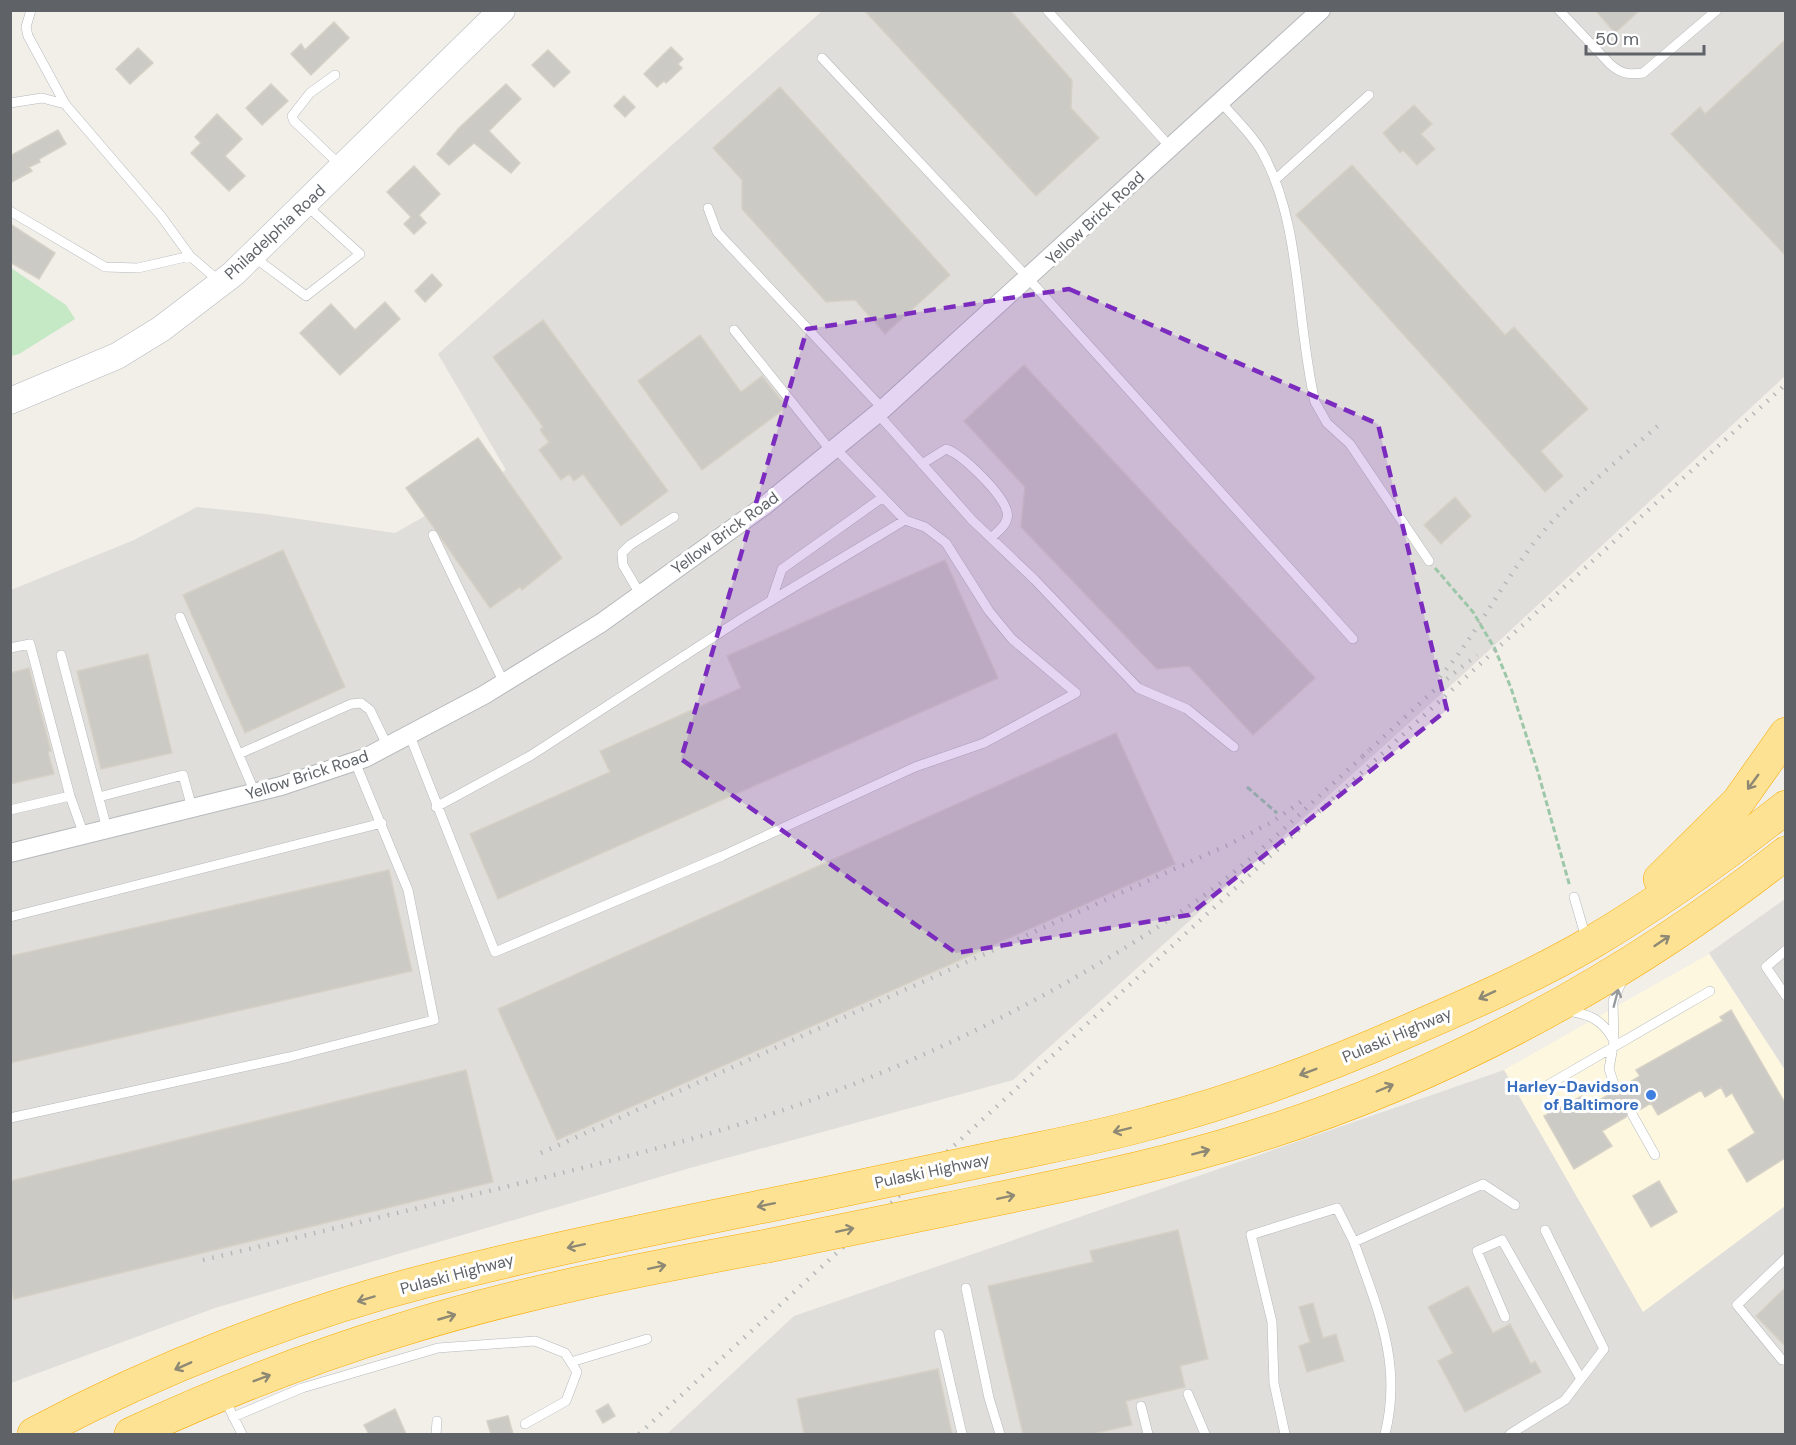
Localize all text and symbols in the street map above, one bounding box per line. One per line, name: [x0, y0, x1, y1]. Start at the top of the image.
scale bar: [1586, 18, 1704, 56]
text: 50 m: [1595, 27, 1639, 51]
street label: Yellow Brick Road: [1041, 167, 1149, 269]
street label: Philadelphia Road: [220, 180, 330, 284]
street label: Yellow Brick Road: [667, 487, 783, 579]
street label: Yellow Brick Road: [243, 745, 371, 805]
one-way arrow: [1746, 774, 1759, 790]
one-way arrow: [1654, 935, 1670, 947]
one-way arrow: [1611, 989, 1622, 1008]
one-way arrow: [1479, 990, 1497, 1002]
street label: Pulaski Highway: [1339, 1002, 1455, 1068]
one-way arrow: [1299, 1067, 1318, 1078]
place label: Harley-Davidson of Baltimore: [1507, 1076, 1639, 1115]
one-way arrow: [1375, 1082, 1393, 1093]
marker: Harley-Davidson of Baltimore: [1644, 1088, 1658, 1102]
one-way arrow: [1113, 1125, 1132, 1137]
one-way arrow: [1191, 1146, 1210, 1157]
street label: Pulaski Highway: [873, 1149, 992, 1193]
one-way arrow: [995, 1191, 1015, 1202]
one-way arrow: [757, 1200, 776, 1212]
one-way arrow: [835, 1224, 855, 1235]
one-way arrow: [566, 1240, 585, 1252]
street label: Pulaski Highway: [398, 1249, 516, 1299]
one-way arrow: [647, 1261, 666, 1273]
one-way arrow: [357, 1294, 376, 1305]
one-way arrow: [437, 1310, 456, 1322]
one-way arrow: [175, 1360, 193, 1372]
one-way arrow: [252, 1372, 270, 1383]

